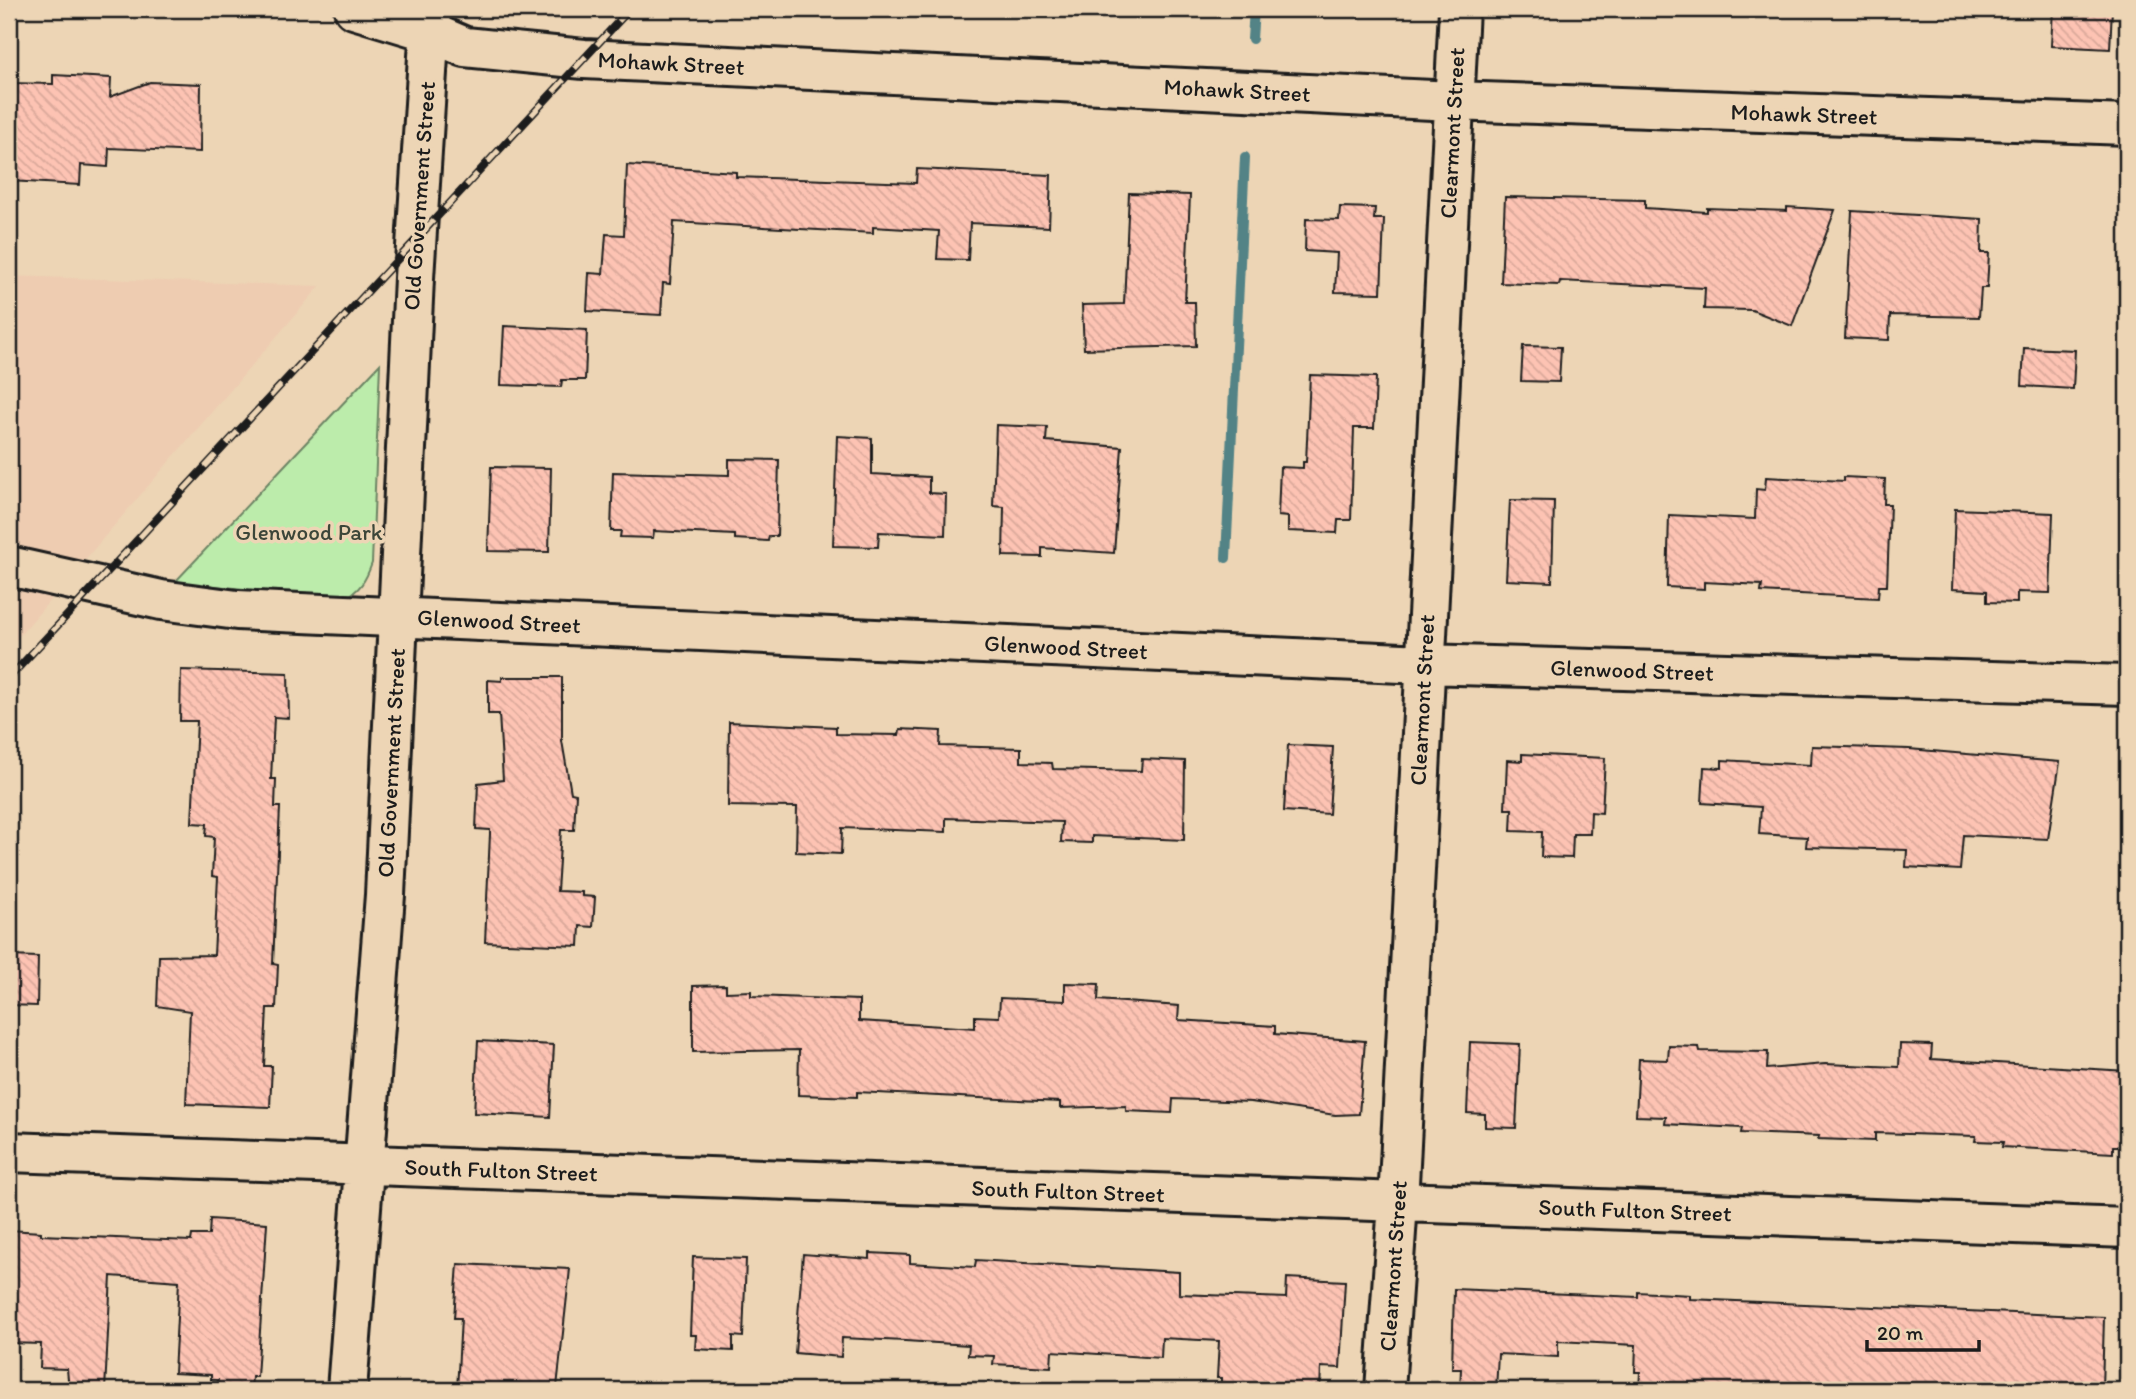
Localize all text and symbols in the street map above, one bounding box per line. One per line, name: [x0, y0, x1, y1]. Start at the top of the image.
street label: Mohawk Street: [597, 45, 746, 81]
street label: Clearmont Street: [1434, 46, 1470, 219]
street label: Mohawk Street: [1163, 72, 1312, 108]
street label: Old Government Street: [397, 80, 441, 312]
street label: Mohawk Street: [1730, 97, 1878, 131]
park label: Glenwood Park: [235, 518, 383, 546]
street label: Glenwood Street: [417, 603, 581, 639]
street label: Clearmont Street: [1404, 613, 1440, 786]
street label: Glenwood Street: [984, 629, 1148, 665]
street label: Old Government Street: [371, 647, 411, 878]
street label: Glenwood Street: [1550, 653, 1714, 687]
street label: South Fulton Street: [404, 1153, 598, 1187]
street label: South Fulton Street: [971, 1174, 1165, 1208]
street label: Clearmont Street: [1373, 1179, 1413, 1352]
street label: South Fulton Street: [1538, 1193, 1732, 1227]
scale bar: [1867, 1308, 1979, 1352]
text: 20 m: [1877, 1320, 1924, 1345]

